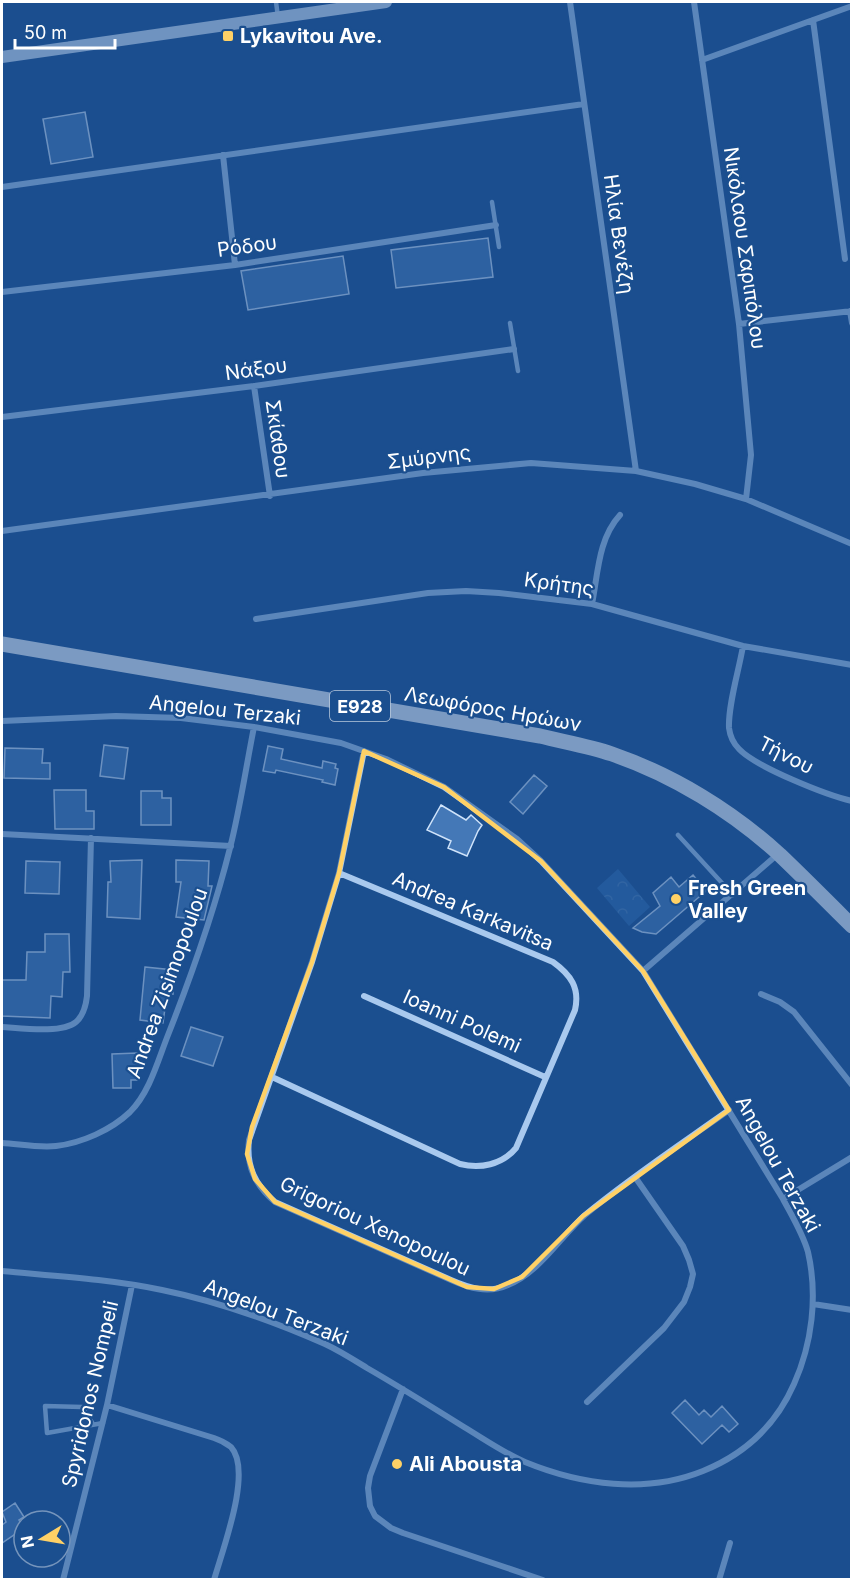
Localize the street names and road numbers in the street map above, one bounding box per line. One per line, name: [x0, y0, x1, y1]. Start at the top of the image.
street label: Νικόλαου Σαριπόλου: [719, 145, 771, 351]
street label: Ηλία Βενέζη: [599, 173, 639, 295]
street label: Ρόδου: [216, 230, 278, 262]
street label: Νάξου: [223, 353, 289, 385]
street label: Σκίαθου: [261, 398, 295, 480]
street label: Σμύρνης: [386, 440, 472, 474]
street label: Κρήτης: [522, 567, 596, 601]
street label: Λεωφόρος Ηρώων: [403, 682, 584, 736]
street label: Angelou Terzaki: [148, 690, 302, 730]
road number: E928: [330, 691, 390, 721]
street label: Τήνου: [754, 731, 818, 779]
street label: Andrea Karkavitsa: [389, 866, 557, 956]
street label: Andrea Zisimopoulou: [121, 885, 213, 1081]
street label: Ioanni Polemi: [399, 984, 525, 1058]
street label: Angelou Terzaki: [731, 1092, 825, 1236]
street label: Grigoriou Xenopoulou: [276, 1171, 474, 1281]
street label: Angelou Terzaki: [201, 1273, 351, 1351]
street label: Spyridonos Nompeli: [57, 1298, 123, 1490]

